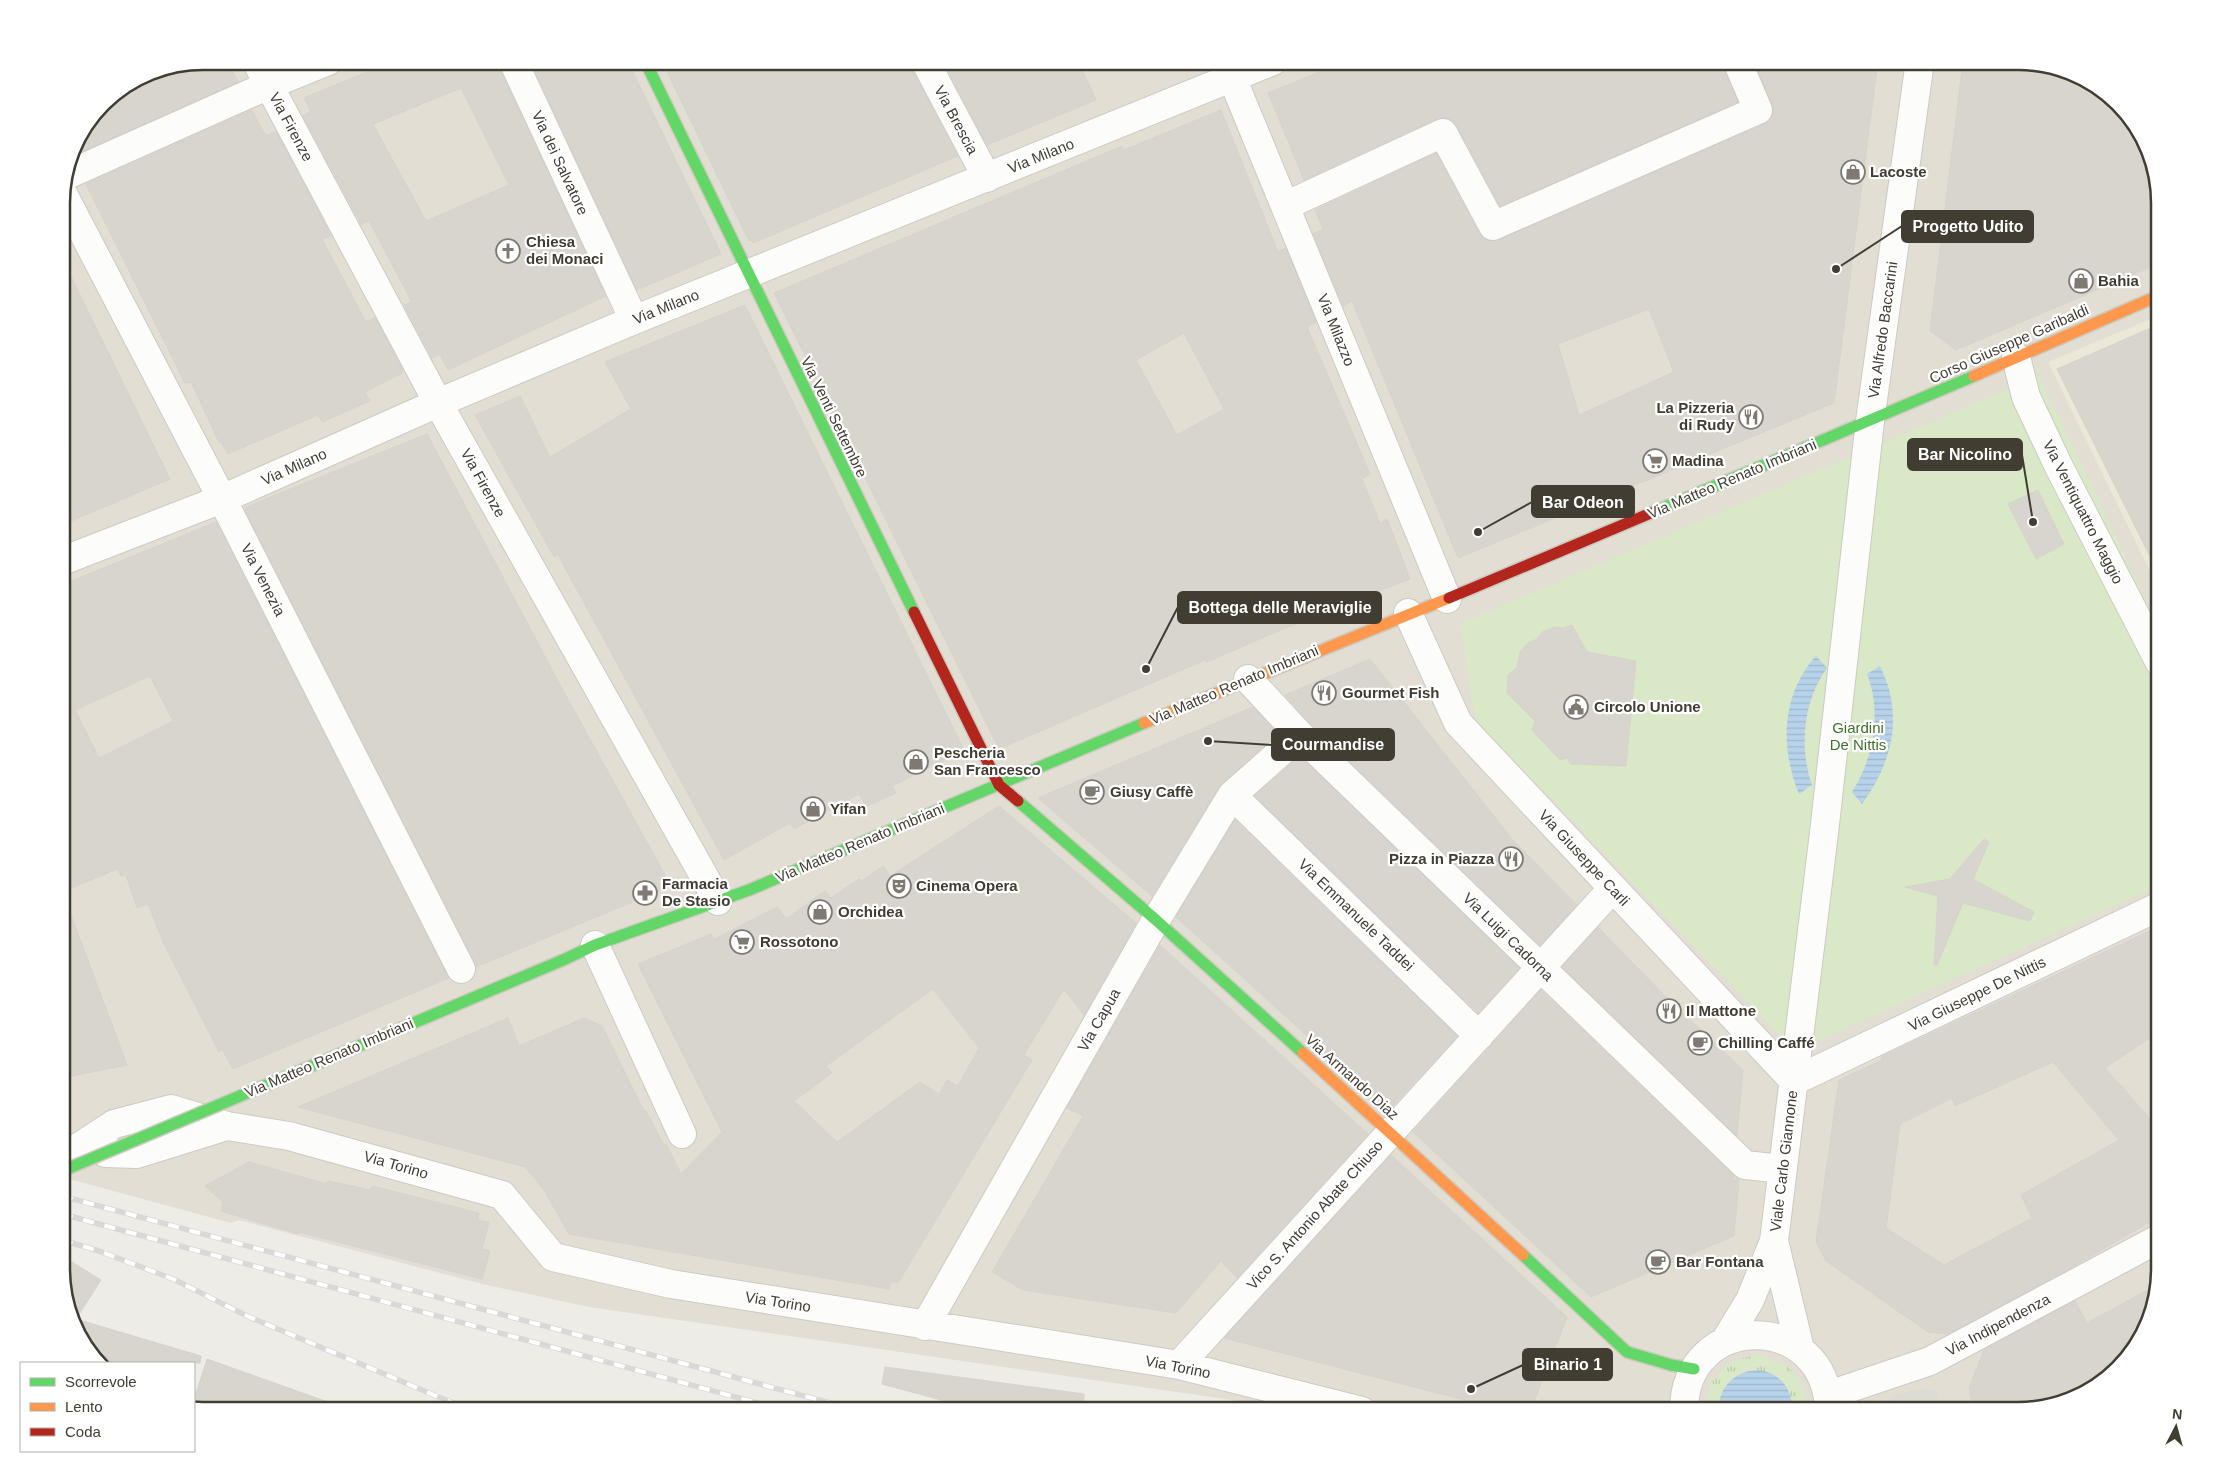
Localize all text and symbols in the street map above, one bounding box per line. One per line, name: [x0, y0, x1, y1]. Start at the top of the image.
street label: Via Brescia: [931, 82, 982, 158]
street label: Via Firenze: [266, 89, 317, 164]
street label: Via dei Salvatore: [529, 108, 592, 218]
street label: Via Milano: [1005, 135, 1076, 176]
shop icon: Lacoste: [1840, 159, 1866, 185]
place label: Lacoste: [1870, 163, 1927, 180]
callout: Progetto Udito: [1902, 211, 2033, 242]
text: Progetto Udito: [1912, 218, 2024, 235]
place label: Chiesa dei Monaci: [526, 233, 604, 267]
church icon: Chiesa dei Monaci: [495, 238, 521, 264]
street label: Via Alfredo Baccarini: [1864, 260, 1901, 400]
shop icon: Bahia: [2068, 268, 2094, 294]
place label: Bahia: [2098, 272, 2140, 289]
street label: Via Milano: [630, 286, 701, 327]
street label: Via Milazzo: [1314, 291, 1359, 368]
street label: Corso Giuseppe Garibaldi: [1927, 301, 2091, 386]
street label: Via Venti Settembre: [798, 354, 871, 480]
place label: La Pizzeria di Rudy: [1656, 399, 1735, 433]
restaurant icon: La Pizzeria di Rudy: [1738, 404, 1764, 430]
street label: Via Matteo Renato Imbriani: [1645, 435, 1819, 522]
street label: Via Ventiquattro Maggio: [2040, 437, 2127, 586]
callout: Bar Nicolino: [1908, 439, 2022, 470]
street label: Via Milano: [258, 445, 329, 488]
street label: Via Firenze: [458, 446, 509, 520]
text: Bar Nicolino: [1918, 446, 2012, 463]
supermarket icon: Madina: [1642, 448, 1668, 474]
place label: Madina: [1672, 452, 1724, 469]
callout: Bar Odeon: [1532, 486, 1634, 517]
text: Bar Odeon: [1542, 494, 1624, 511]
street label: Via Venezia: [238, 541, 289, 619]
callout: Bottega delle Meraviglie: [1178, 592, 1381, 623]
text: Bottega delle Meraviglie: [1188, 599, 1372, 616]
street label: Via Matteo Renato Imbriani: [1147, 641, 1321, 728]
restaurant icon: Gourmet Fish: [1311, 680, 1337, 706]
place label: Gourmet Fish: [1342, 684, 1440, 701]
public building icon: Circolo Unione: [1563, 694, 1589, 720]
place label: Circolo Unione: [1594, 698, 1701, 715]
park label: Giardini De Nittis: [1830, 719, 1886, 753]
callout: Courmandise: [1272, 729, 1394, 760]
text: Courmandise: [1282, 736, 1384, 753]
place label: Pescheria San Francesco: [934, 744, 1041, 778]
shop icon: Pescheria San Francesco: [903, 749, 929, 775]
cafe icon: Giusy Caffè: [1079, 779, 1105, 805]
place label: Giusy Caffè: [1110, 783, 1193, 800]
shop icon: Yifan: [800, 796, 826, 822]
street label: Via Matteo Renato Imbriani: [773, 799, 947, 886]
place label: Yifan: [830, 800, 866, 817]
street label: Via Giuseppe Carli: [1536, 806, 1633, 909]
restaurant icon: Pizza in Piazza: [1498, 846, 1524, 872]
place label: Pizza in Piazza: [1389, 850, 1495, 867]
street label: Via Emmanuele Taddei: [1295, 855, 1418, 974]
theatre icon: Cinema Opera: [886, 873, 912, 899]
place label: Farmacia De Stasio: [662, 875, 730, 909]
place label: Cinema Opera: [916, 877, 1018, 894]
pharmacy icon: Farmacia De Stasio: [632, 880, 658, 906]
street label: Via Luigi Cadorna: [1460, 889, 1558, 985]
shop icon: Orchidea: [807, 899, 833, 925]
place label: Orchidea: [838, 903, 904, 920]
supermarket icon: Rossotono: [729, 929, 755, 955]
place label: Rossotono: [760, 933, 838, 950]
street label: Via Giuseppe De Nittis: [1905, 953, 2048, 1034]
street label: Via Capua: [1074, 985, 1124, 1054]
restaurant icon: Il Mattone: [1656, 998, 1682, 1024]
place label: Il Mattone: [1686, 1002, 1756, 1019]
street label: Via Matteo Renato Imbriani: [242, 1014, 416, 1101]
street label: Via Armando Diaz: [1302, 1030, 1403, 1123]
cafe icon: Chilling Caffé: [1687, 1030, 1713, 1056]
place label: Chilling Caffé: [1718, 1034, 1815, 1051]
street label: Viale Carlo Giannone: [1766, 1089, 1801, 1233]
street label: Vico S. Antonio Abate Chiuso: [1243, 1137, 1386, 1293]
street label: Via Torino: [362, 1147, 430, 1182]
cafe icon: Bar Fontana: [1645, 1249, 1671, 1275]
place label: Bar Fontana: [1676, 1253, 1764, 1270]
street label: Via Torino: [744, 1288, 812, 1315]
street label: Via Indipendenza: [1943, 1290, 2053, 1359]
callout: Binario 1: [1523, 1349, 1612, 1380]
street label: Via Torino: [1144, 1352, 1212, 1381]
text: Binario 1: [1534, 1356, 1602, 1373]
legend: [20, 1362, 195, 1452]
text: Scorrevole: [65, 1373, 137, 1390]
text: Lento: [65, 1398, 103, 1415]
north arrow: [2151, 1402, 2201, 1452]
text: N: [2171, 1406, 2183, 1423]
text: Coda: [65, 1423, 102, 1440]

